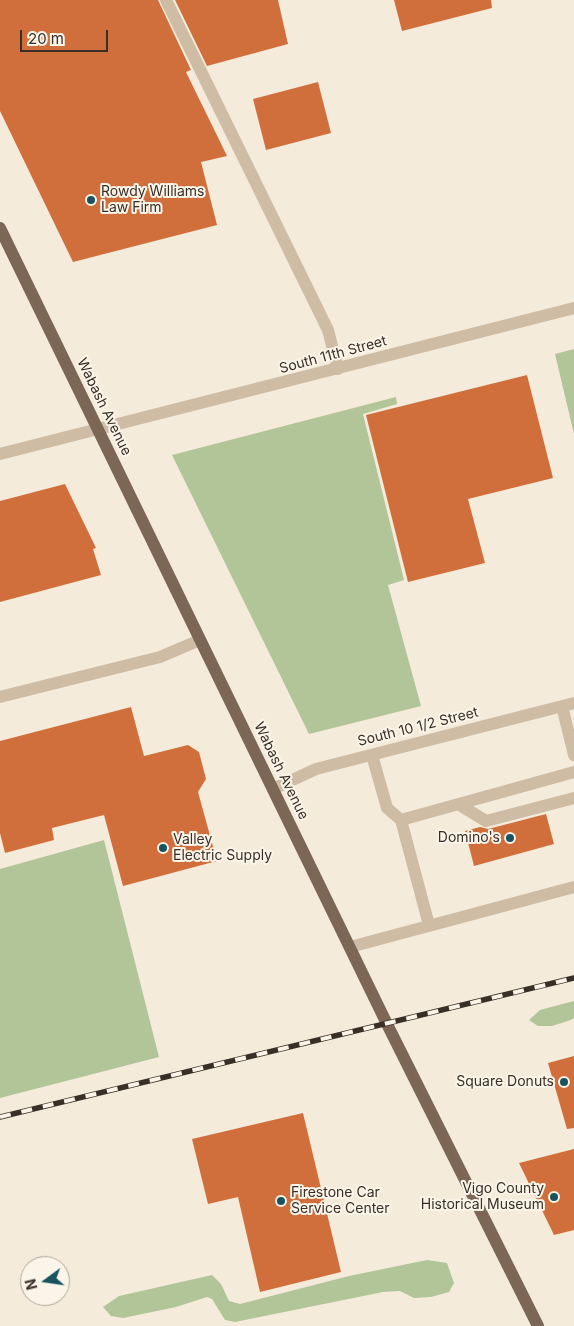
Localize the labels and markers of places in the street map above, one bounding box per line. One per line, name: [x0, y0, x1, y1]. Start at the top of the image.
place label: Rowdy Williams Law Firm: [101, 184, 204, 216]
marker: Rowdy Williams Law Firm: [85, 194, 97, 206]
place label: Domino's: [438, 830, 500, 846]
place label: Valley Electric Supply: [173, 832, 272, 864]
marker: Domino's: [504, 832, 516, 844]
marker: Valley Electric Supply: [157, 842, 169, 854]
place label: Square Donuts: [456, 1074, 554, 1090]
marker: Square Donuts: [558, 1076, 570, 1088]
place label: Vigo County Historical Museum: [421, 1181, 544, 1214]
place label: Firestone Car Service Center: [291, 1185, 390, 1218]
marker: Vigo County Historical Museum: [548, 1191, 560, 1203]
marker: Firestone Car Service Center: [275, 1195, 287, 1207]

